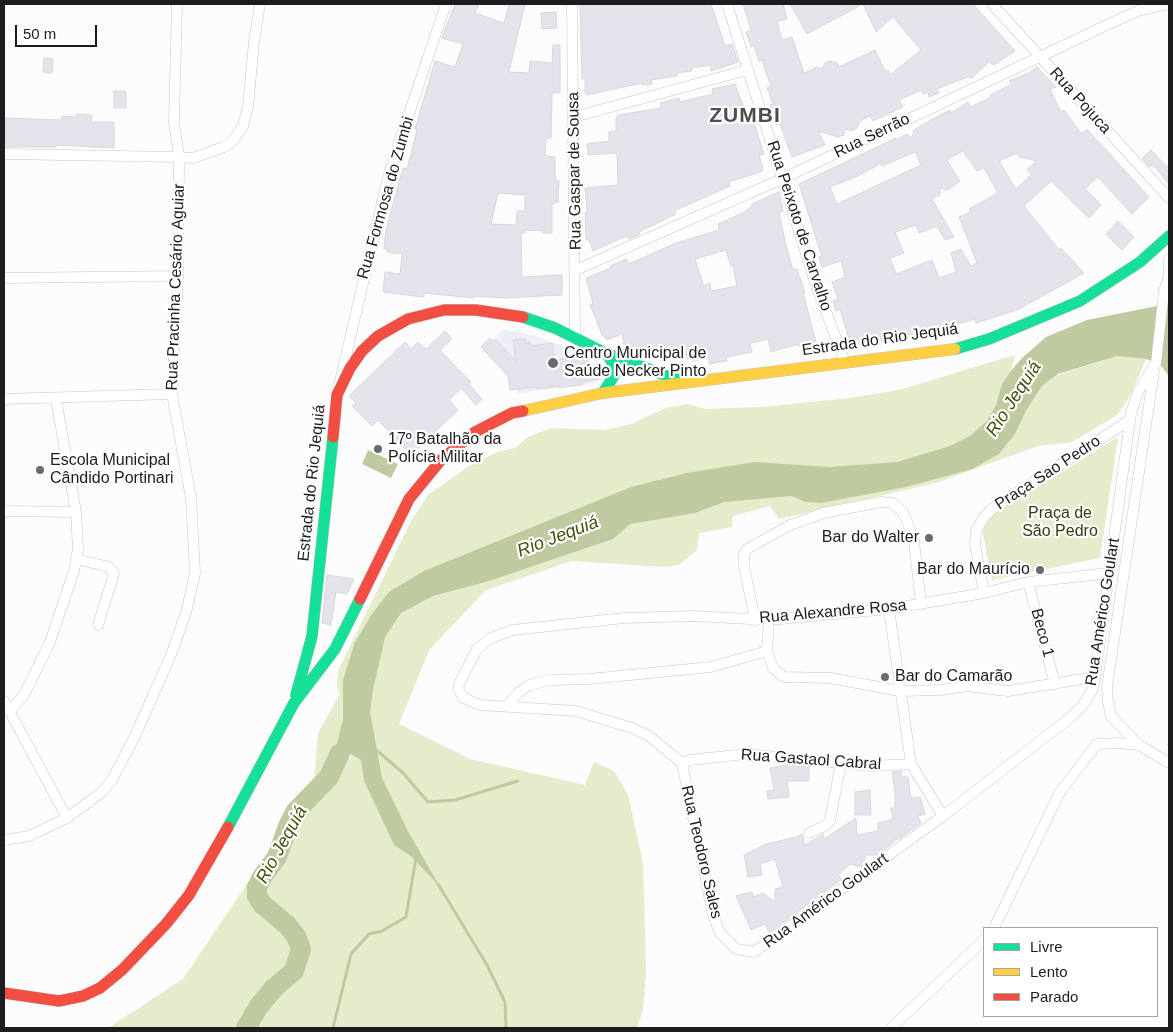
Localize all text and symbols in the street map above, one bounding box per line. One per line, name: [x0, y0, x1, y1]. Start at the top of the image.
scale bar: [18, 15, 100, 47]
text: 50 m: [23, 25, 56, 42]
street label: Rua Pojuca: [1045, 64, 1115, 138]
street label: Rua Gaspar de Sousa: [564, 92, 586, 250]
district label: ZUMBI: [709, 103, 781, 129]
street label: Rua Serrão: [831, 109, 913, 163]
street label: Rua Formosa do Zumbi: [354, 115, 418, 281]
street label: Rua Peixoto de Carvalho: [762, 138, 836, 314]
street label: Rua Pracinha Cesário Aguiar: [163, 183, 189, 391]
street label: Estrada do Rio Jequiá: [801, 320, 959, 360]
place label: Centro Municipal de Saúde Necker Pinto: [564, 344, 706, 382]
marker: Centro Municipal de Saúde Necker Pinto: [546, 356, 560, 370]
water label: Rio Jequiá: [982, 357, 1046, 441]
street label: Estrada do Rio Jequiá: [294, 404, 330, 562]
place label: 17º Batalhão da Polícia Militar: [388, 430, 501, 468]
street label: Praça Sao Pedro: [992, 432, 1104, 514]
marker: 17º Batalhão da Polícia Militar: [372, 443, 384, 455]
place label: Escola Municipal Cândido Portinari: [50, 451, 174, 489]
marker: Escola Municipal Cândido Portinari: [34, 464, 46, 476]
park label: Praça de São Pedro: [1022, 504, 1098, 542]
water label: Rio Jequiá: [514, 512, 602, 562]
place label: Bar do Walter: [822, 528, 919, 548]
marker: Bar do Walter: [923, 532, 935, 544]
street label: Rua Américo Goulart: [1082, 537, 1124, 687]
place label: Bar do Maurício: [917, 560, 1030, 580]
marker: Bar do Maurício: [1034, 564, 1046, 576]
street label: Rua Alexandre Rosa: [759, 596, 907, 628]
street label: Beco 1: [1026, 606, 1058, 660]
place label: Bar do Camarão: [895, 667, 1012, 687]
marker: Bar do Camarão: [879, 671, 891, 683]
street label: Rua Gastaol Cabral: [740, 746, 882, 774]
street label: Rua Teodoro Sales: [676, 784, 726, 920]
water label: Rio Jequiá: [252, 803, 312, 887]
street label: Rua Américo Goulart: [760, 849, 892, 953]
legend: [983, 927, 1158, 1017]
text: Livre: [1030, 938, 1063, 955]
text: Lento: [1030, 963, 1068, 980]
text: Parado: [1030, 988, 1078, 1005]

